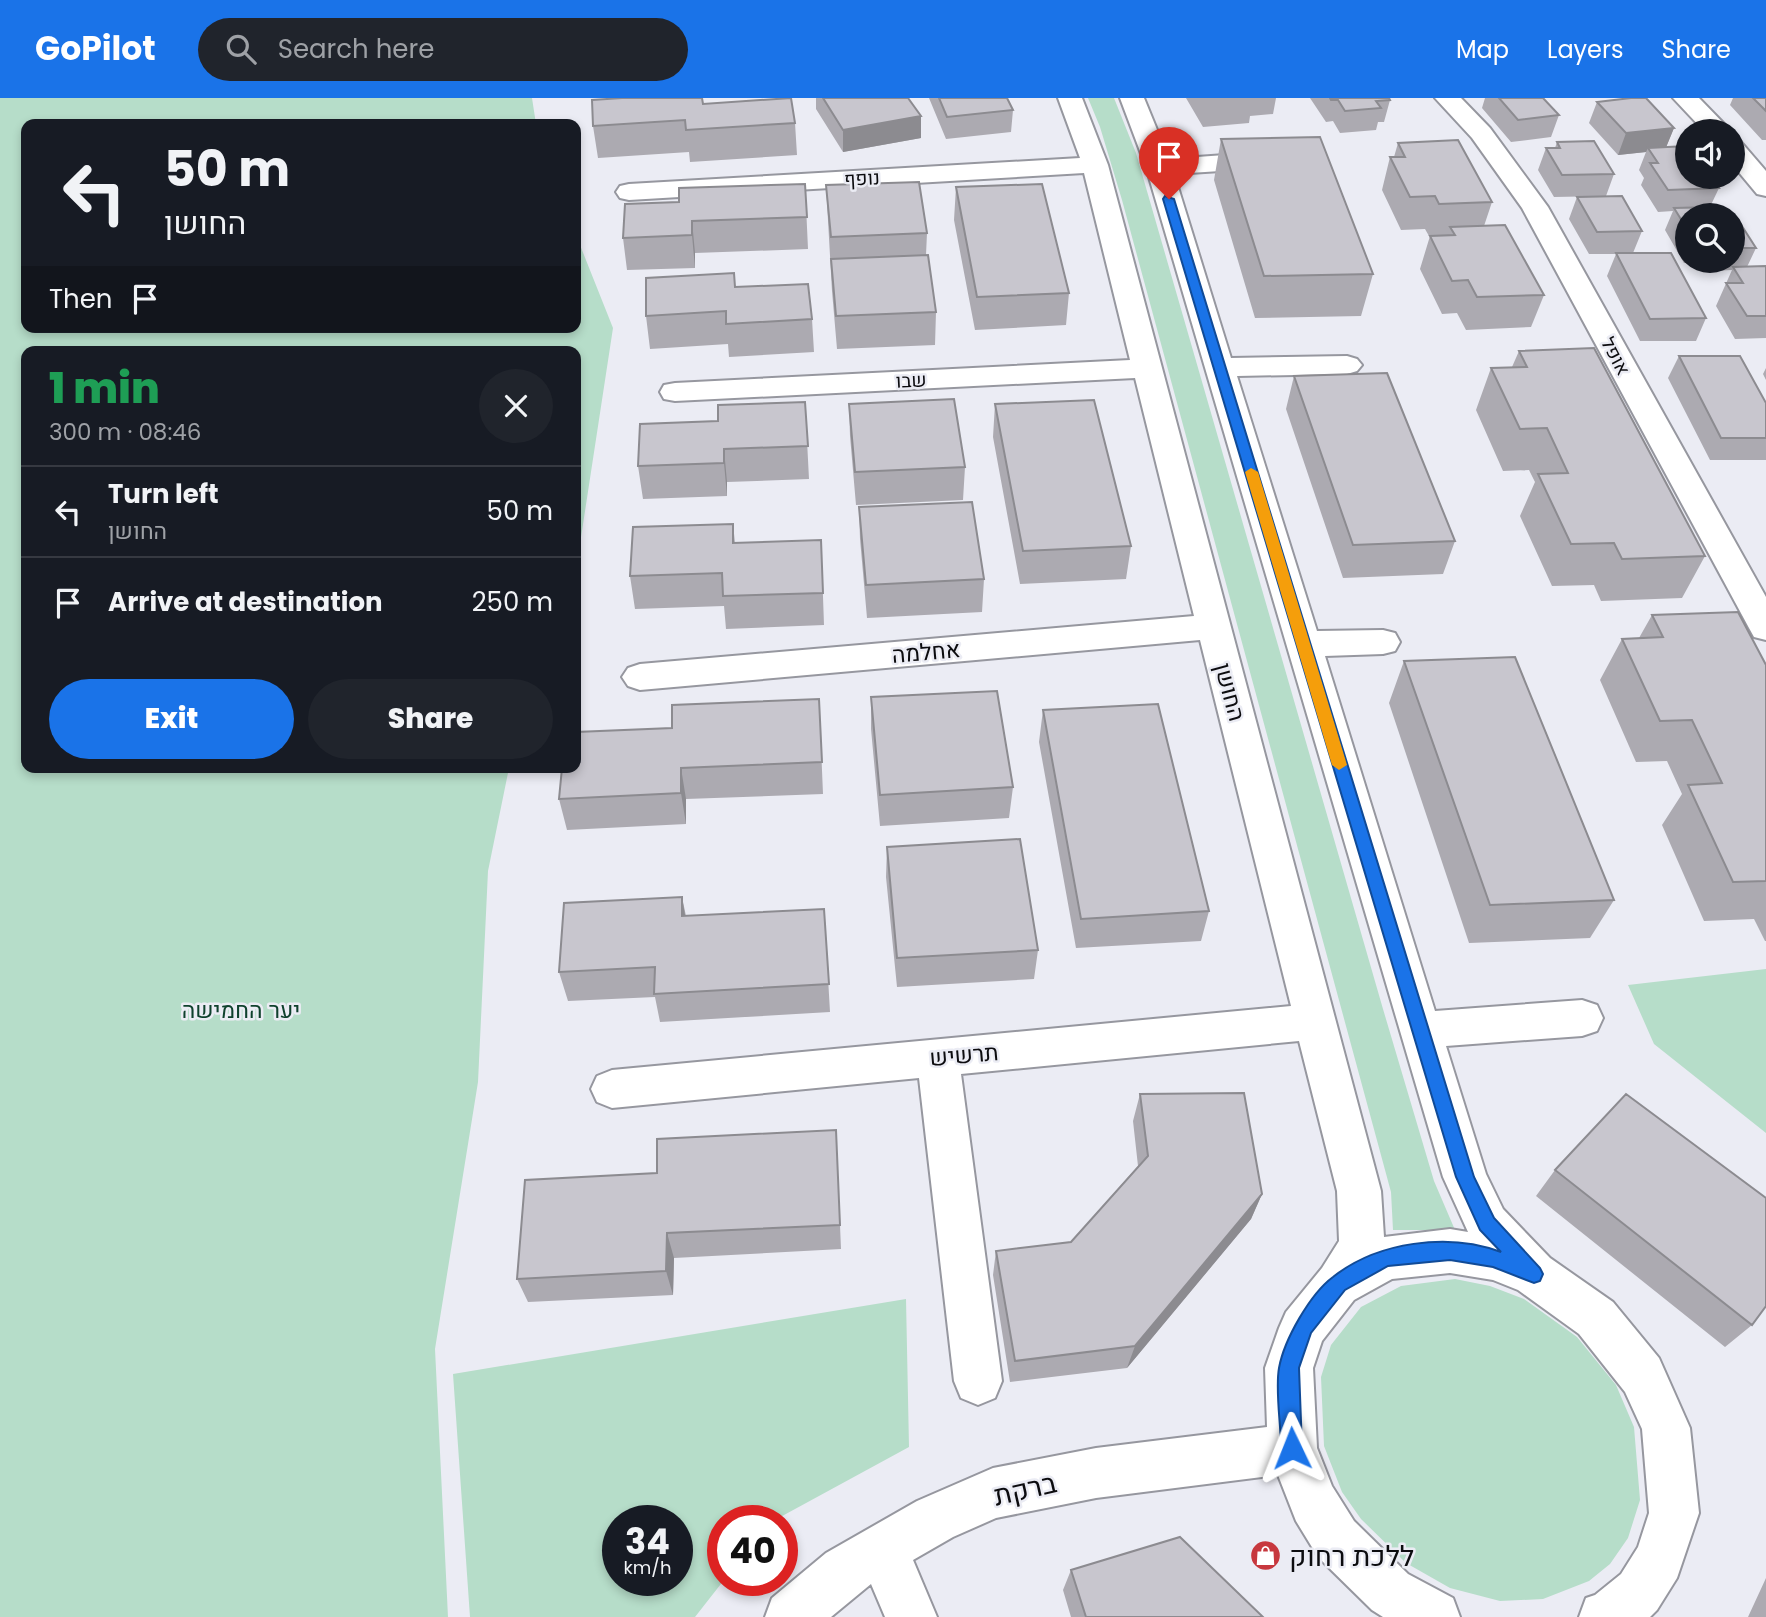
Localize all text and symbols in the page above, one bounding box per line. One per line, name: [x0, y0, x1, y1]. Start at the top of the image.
search box: [198, 18, 688, 81]
text: GoPilot: [35, 25, 156, 72]
icon: search: [222, 30, 260, 68]
text: Search here: [278, 31, 434, 67]
text: Map: [1456, 33, 1509, 66]
text: Layers: [1547, 33, 1623, 66]
text: Share: [1661, 33, 1731, 66]
map controls: [1675, 119, 1745, 273]
button: sound: [1675, 119, 1745, 189]
pin: [1139, 127, 1199, 199]
text: 50 m: [164, 135, 290, 203]
icon: arrive: [1150, 138, 1188, 176]
icon: left: [49, 147, 140, 238]
street label: נופף: [844, 164, 881, 193]
text: החושן: [164, 200, 246, 245]
button: search: [1675, 203, 1745, 273]
icon: arrive: [126, 280, 164, 318]
text: Then: [49, 281, 112, 317]
street label: אופל: [1594, 332, 1637, 380]
text: 1 min: [49, 359, 160, 418]
street label: שבו: [895, 366, 927, 395]
button: close: [479, 369, 553, 443]
text: 300 m · 08:46: [49, 416, 201, 448]
text: Turn left: [108, 476, 219, 512]
icon: left: [49, 493, 87, 531]
text: 50 m: [487, 493, 553, 529]
text: החושן: [108, 515, 167, 547]
icon: arrive: [49, 584, 87, 622]
text: Arrive at destination: [108, 584, 383, 620]
text: 250 m: [472, 584, 553, 620]
street label: אחלמה: [890, 633, 962, 671]
street label: החושן: [1207, 659, 1253, 725]
button: Exit: [49, 679, 294, 759]
button: Share: [308, 679, 553, 759]
park label: יער החמישה: [182, 994, 300, 1026]
street label: תרשיש: [928, 1036, 1000, 1074]
position arrow: [1255, 1411, 1329, 1485]
street label: ברקת: [990, 1463, 1061, 1516]
speed limit sign: 40: [707, 1505, 798, 1596]
text: 34: [625, 1517, 670, 1566]
place label: ללכת רחוק: [1289, 1537, 1414, 1576]
shop icon: ללכת רחוק: [1249, 1539, 1283, 1573]
text: km/h: [624, 1555, 671, 1580]

